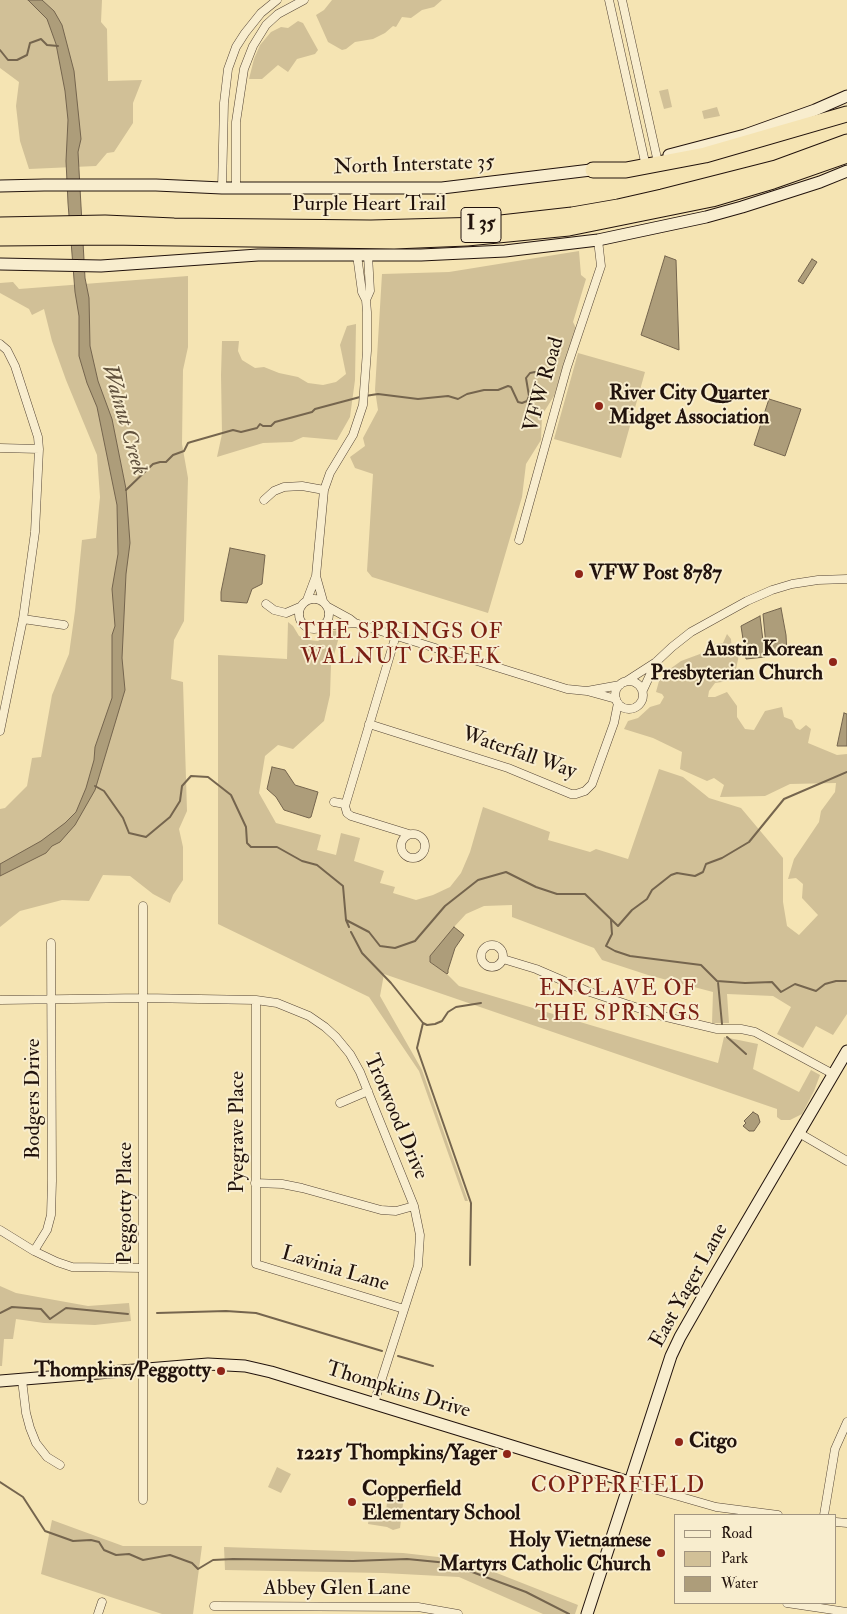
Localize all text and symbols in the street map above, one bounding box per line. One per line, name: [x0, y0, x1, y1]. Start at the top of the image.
street label: North Interstate 35: [333, 151, 495, 181]
street label: Purple Heart Trail: [292, 192, 446, 218]
road number: I 35: [461, 208, 501, 242]
street label: VFW Road: [519, 335, 571, 435]
water label: Walnut Creek: [95, 361, 151, 479]
place label: River City Quarter Midget Association: [609, 381, 769, 431]
marker: River City Quarter Midget Association: [593, 400, 605, 412]
place label: VFW Post 8787: [589, 561, 722, 587]
marker: VFW Post 8787: [573, 568, 585, 580]
district label: THE SPRINGS OF WALNUT CREEK: [297, 620, 505, 671]
place label: Austin Korean Presbyterian Church: [651, 637, 823, 687]
marker: Austin Korean Presbyterian Church: [827, 656, 839, 668]
street label: Waterfall Way: [458, 723, 580, 785]
district label: ENCLAVE OF THE SPRINGS: [534, 977, 702, 1028]
street label: Bodgers Drive: [21, 1039, 47, 1159]
street label: Trotwood Drive: [357, 1050, 433, 1184]
street label: Pyegrave Place: [225, 1071, 251, 1193]
street label: Peggotty Place: [113, 1142, 139, 1264]
street label: East Yager Lane: [645, 1219, 735, 1353]
street label: Lavinia Lane: [278, 1242, 392, 1298]
street label: Thompkins Drive: [323, 1357, 473, 1425]
place label: Thompkins/Peggotty: [34, 1358, 211, 1384]
marker: Thompkins/Peggotty: [215, 1365, 227, 1377]
place label: Citgo: [689, 1429, 737, 1455]
marker: Citgo: [673, 1436, 685, 1448]
place label: 12215 Thompkins/Yager: [296, 1441, 497, 1467]
marker: 12215 Thompkins/Yager: [501, 1448, 513, 1460]
district label: COPPERFIELD: [529, 1474, 707, 1500]
place label: Copperfield Elementary School: [362, 1477, 520, 1527]
marker: Copperfield Elementary School: [346, 1496, 358, 1508]
legend: [674, 1514, 837, 1604]
text: Road: [721, 1524, 752, 1543]
place label: Holy Vietnamese Martyrs Catholic Church: [439, 1528, 651, 1578]
marker: Holy Vietnamese Martyrs Catholic Church: [655, 1547, 667, 1559]
text: Park: [721, 1549, 748, 1568]
text: Water: [721, 1574, 758, 1593]
street label: Abbey Glen Lane: [264, 1576, 410, 1602]

